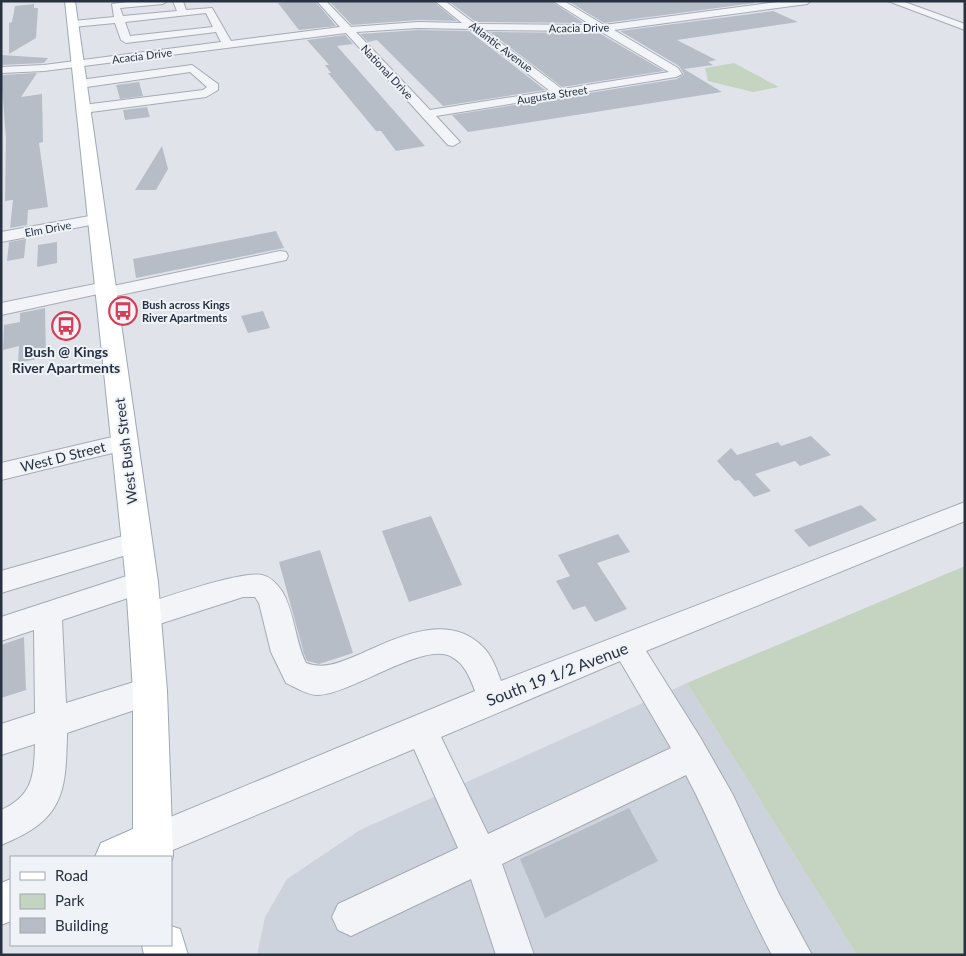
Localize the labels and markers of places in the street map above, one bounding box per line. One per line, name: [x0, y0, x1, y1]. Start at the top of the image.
bus stop icon: Bush across Kings River Apartments: [108, 296, 138, 326]
place label: Bush across Kings River Apartments: [142, 298, 230, 324]
bus stop icon: Bush @ Kings River Apartments: [51, 311, 81, 341]
place label: Bush @ Kings River Apartments: [12, 343, 120, 376]

